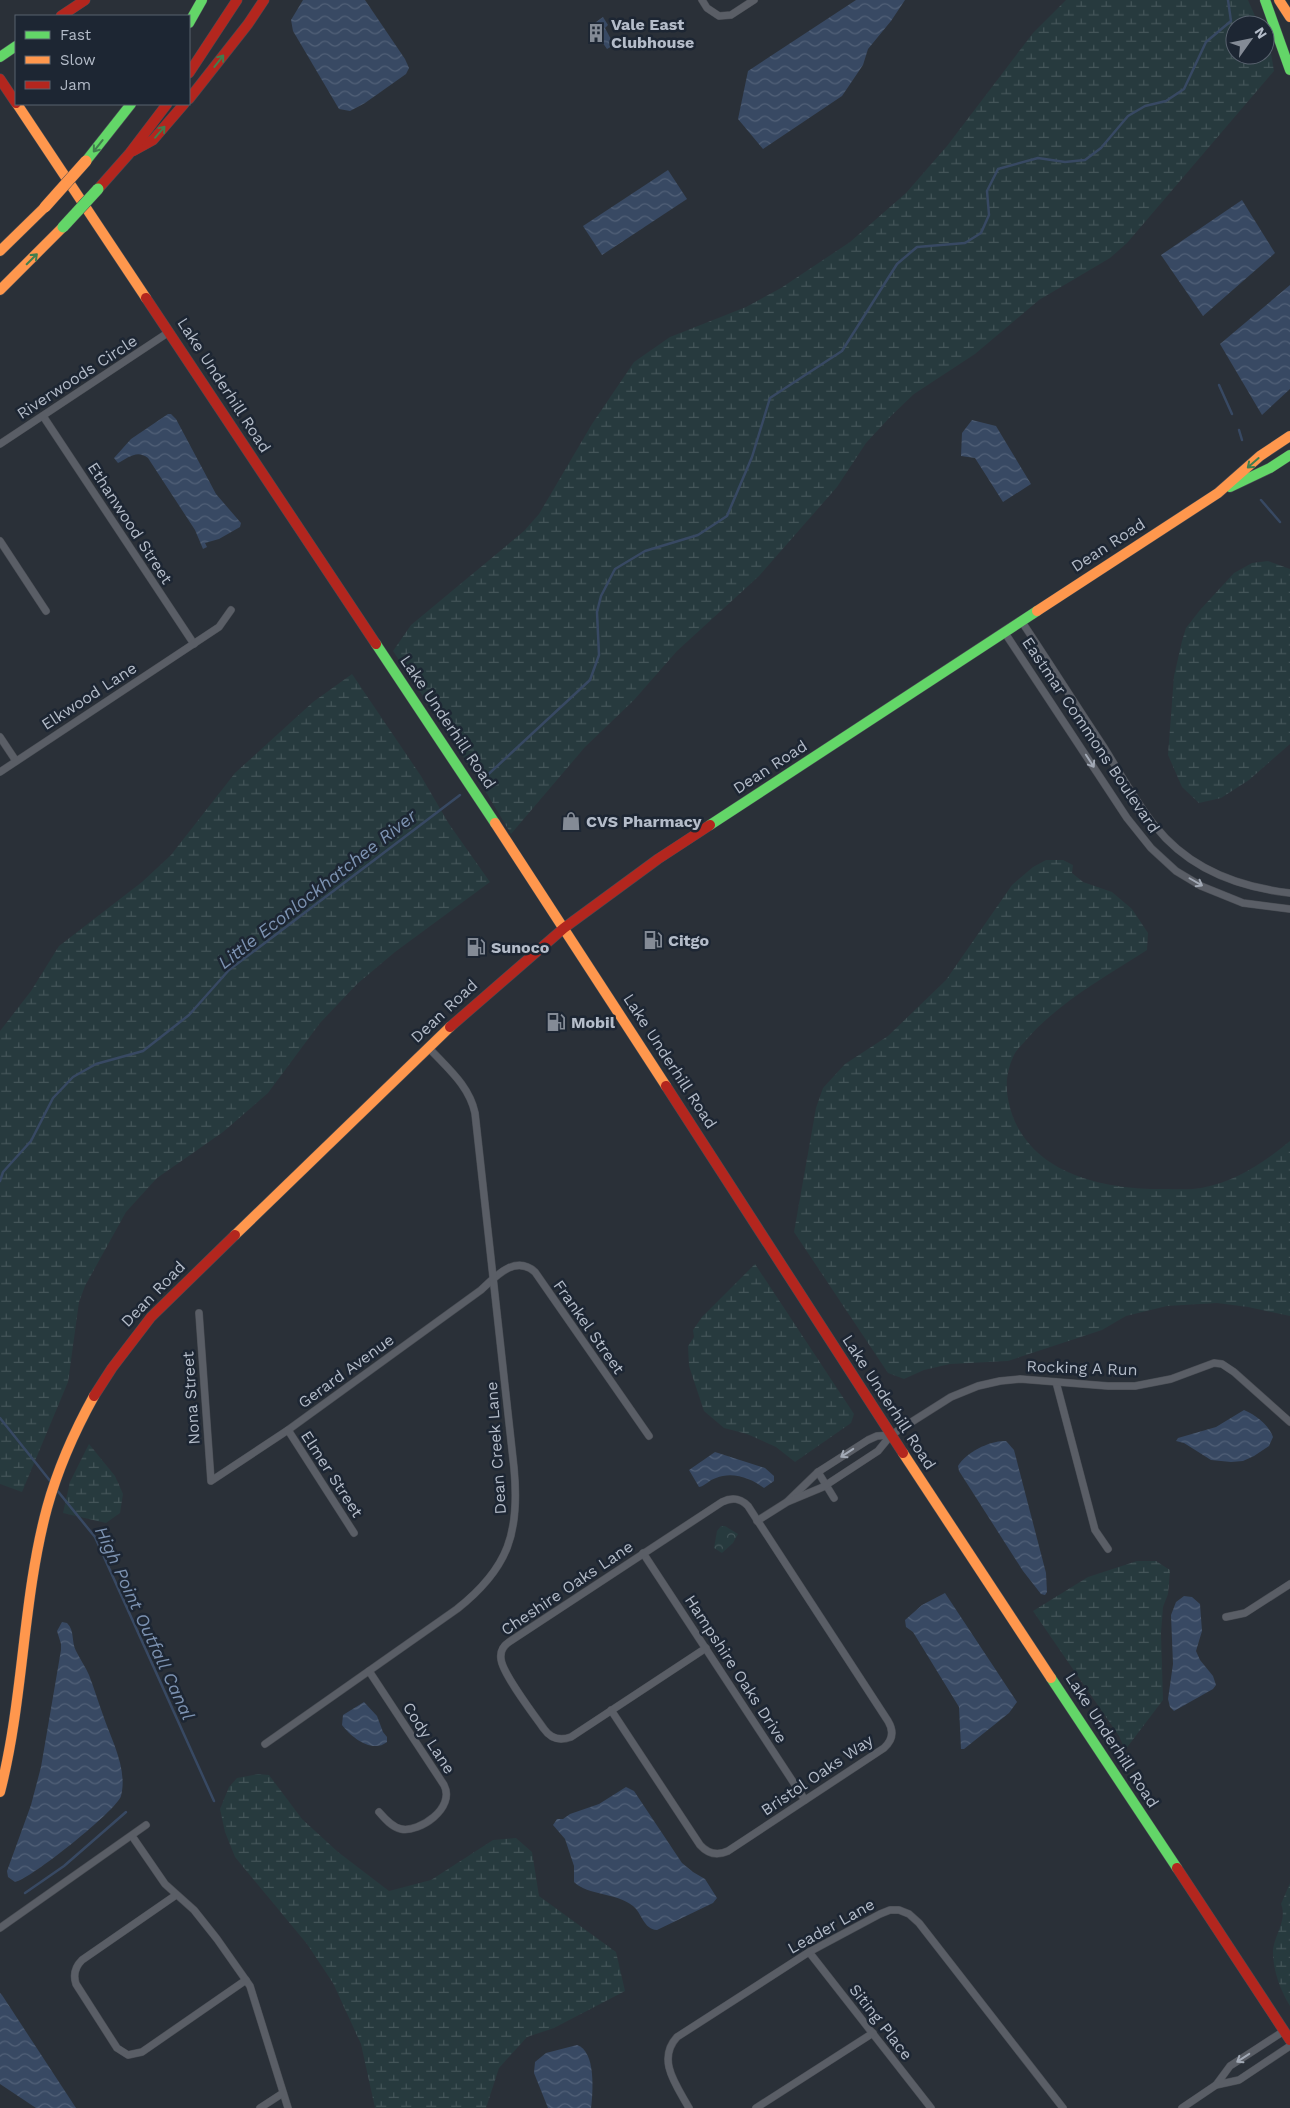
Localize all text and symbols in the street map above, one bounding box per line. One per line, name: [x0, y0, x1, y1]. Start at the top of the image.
legend: [15, 15, 190, 105]
place label: Vale East Clubhouse: [611, 15, 694, 52]
north arrow: [1225, 15, 1275, 65]
building icon: Vale East Clubhouse: [585, 22, 607, 44]
text: N: [1251, 24, 1270, 42]
text: Fast: [60, 26, 92, 44]
text: Slow: [60, 51, 96, 69]
one-way arrow: [214, 55, 225, 68]
text: Jam: [60, 76, 91, 94]
one-way arrow: [154, 126, 165, 139]
one-way arrow: [92, 139, 103, 152]
one-way arrow: [26, 252, 38, 265]
street label: Lake Underhill Road: [173, 314, 275, 456]
street label: Riverwoods Circle: [13, 331, 141, 423]
one-way arrow: [1246, 457, 1259, 468]
street label: Ethanwood Street: [84, 459, 177, 588]
street label: Dean Road: [1067, 514, 1149, 576]
street label: Eastmar Commons Boulevard: [1018, 633, 1164, 837]
street label: Lake Underhill Road: [396, 652, 500, 792]
street label: Elkwood Lane: [38, 658, 140, 734]
street label: Dean Road: [729, 736, 811, 798]
one-way arrow: [1085, 754, 1095, 768]
water label: Little Econlockhatchee River: [214, 804, 421, 973]
shop icon: CVS Pharmacy: [560, 810, 582, 832]
place label: CVS Pharmacy: [586, 812, 703, 831]
one-way arrow: [1188, 878, 1202, 888]
fuel station icon: Citgo: [642, 929, 664, 951]
place label: Citgo: [668, 931, 710, 950]
fuel station icon: Sunoco: [465, 936, 487, 958]
place label: Sunoco: [491, 938, 550, 957]
street label: Dean Road: [407, 975, 481, 1047]
street label: Lake Underhill Road: [619, 990, 721, 1132]
fuel station icon: Mobil: [545, 1011, 567, 1033]
place label: Mobil: [571, 1013, 616, 1032]
street label: Dean Road: [117, 1257, 189, 1331]
street label: Frankel Street: [550, 1276, 629, 1378]
street label: Gerard Avenue: [294, 1330, 398, 1412]
street label: Lake Underhill Road: [838, 1331, 940, 1473]
street label: Nona Street: [178, 1350, 204, 1445]
street label: Rocking A Run: [1026, 1357, 1138, 1379]
street label: Dean Creek Lane: [482, 1381, 510, 1515]
street label: Elmer Street: [297, 1427, 367, 1521]
one-way arrow: [841, 1449, 855, 1459]
water label: High Point Outfall Canal: [91, 1523, 199, 1723]
street label: Cheshire Oaks Lane: [497, 1537, 637, 1639]
street label: Hampshire Oaks Drive: [681, 1591, 791, 1747]
street label: Lake Underhill Road: [1061, 1669, 1163, 1811]
street label: Cody Lane: [399, 1699, 459, 1777]
street label: Bristol Oaks Way: [757, 1730, 877, 1819]
street label: Leader Lane: [784, 1894, 878, 1958]
street label: Siting Place: [845, 1980, 917, 2064]
one-way arrow: [1237, 2053, 1251, 2063]

